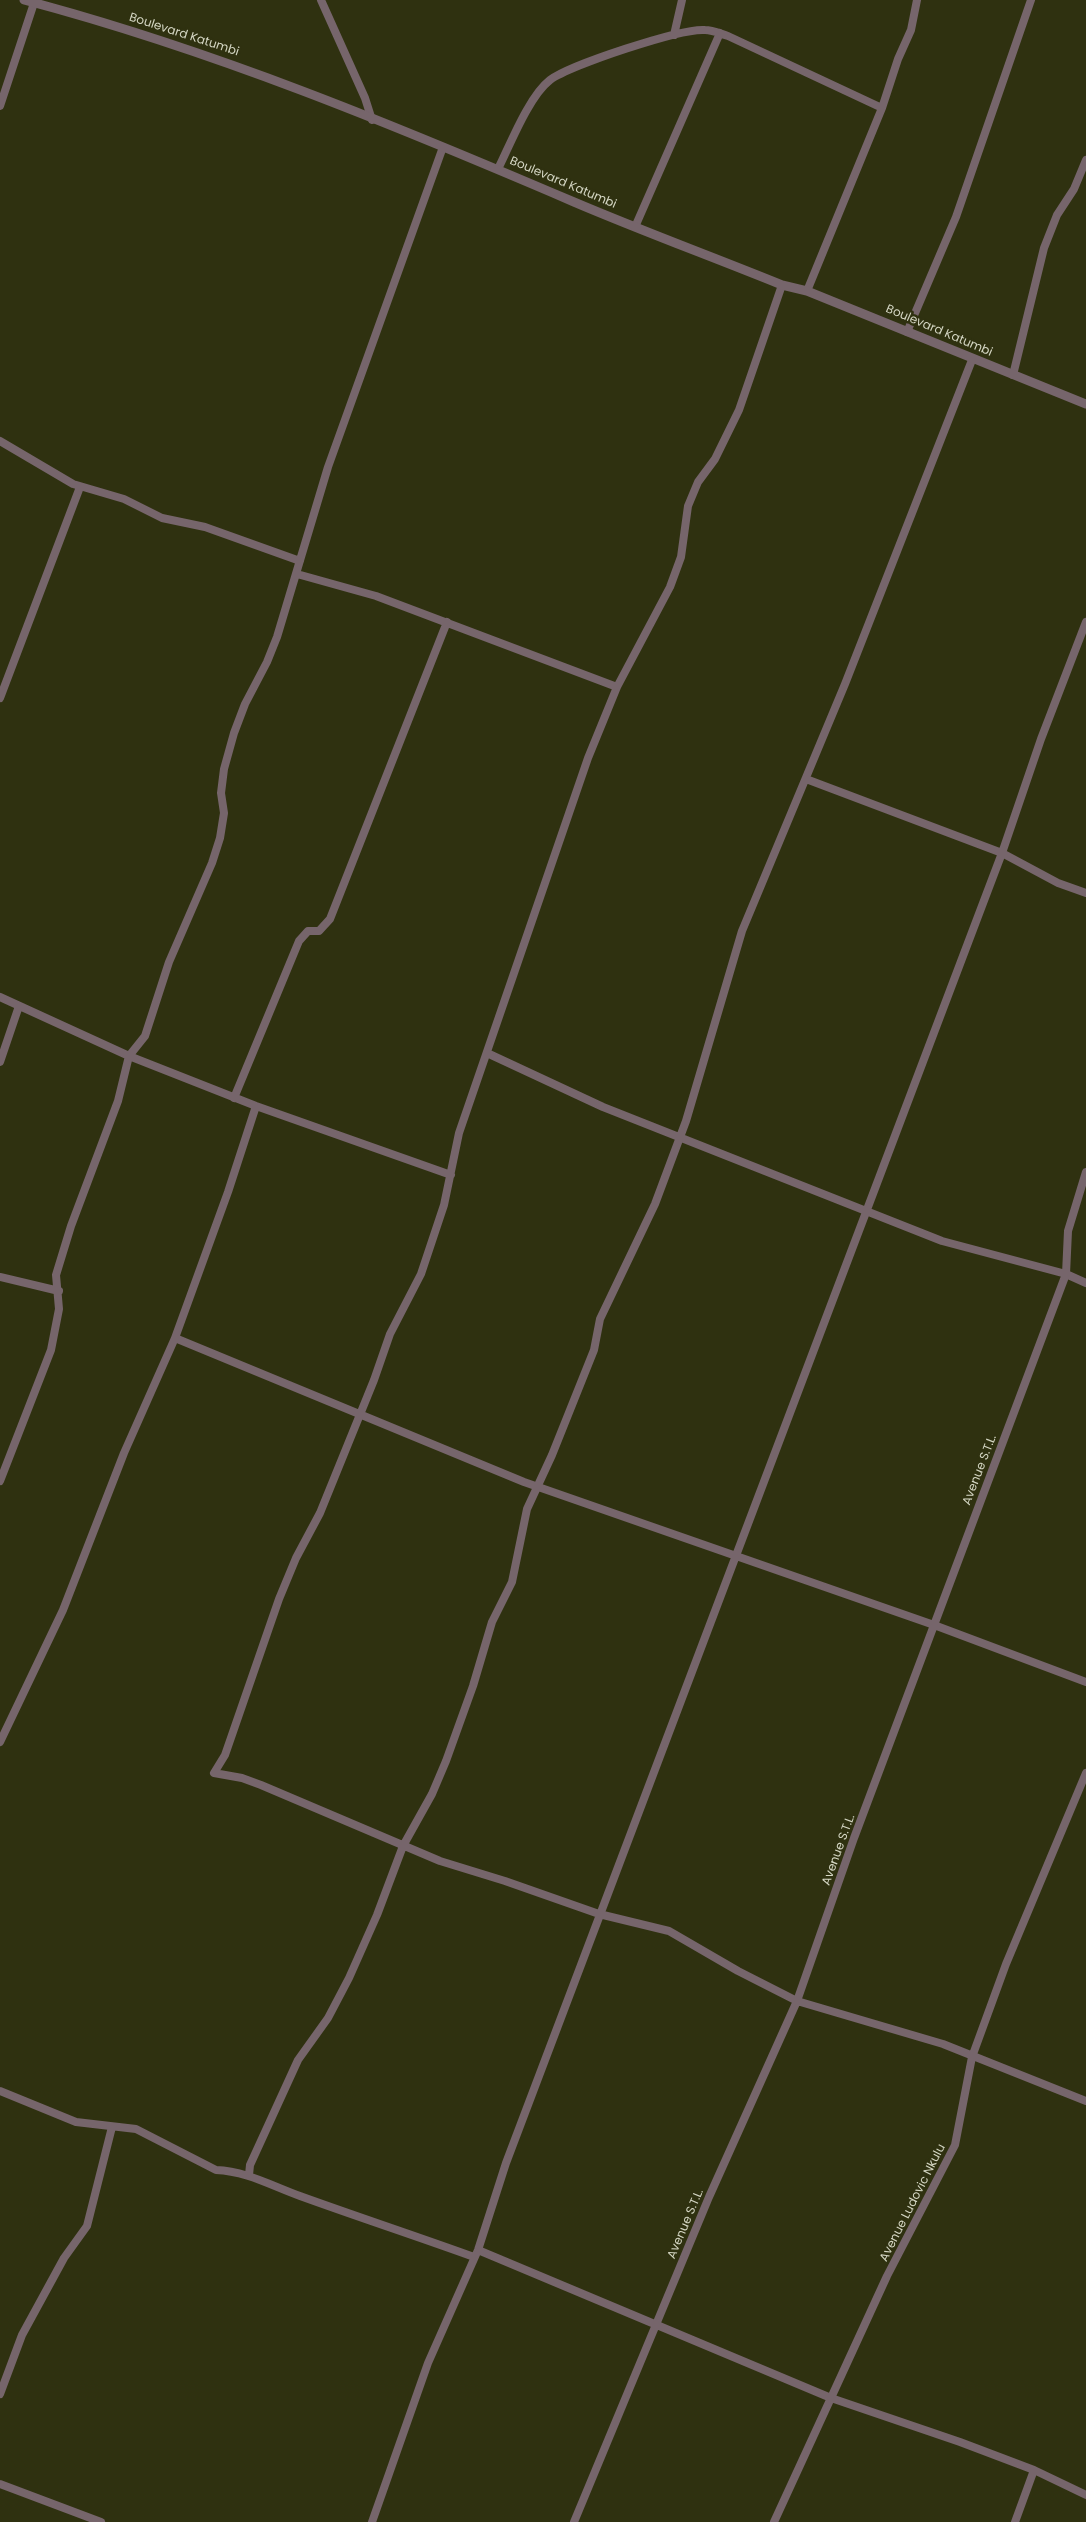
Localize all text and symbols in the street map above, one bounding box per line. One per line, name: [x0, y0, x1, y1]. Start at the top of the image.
street label: Boulevard Katumbi: [127, 10, 241, 60]
street label: Boulevard Katumbi: [507, 154, 619, 212]
street label: Boulevard Katumbi: [883, 302, 995, 360]
street label: Avenue S.T.L.: [960, 1433, 1000, 1507]
street label: Avenue S.T.L.: [819, 1813, 859, 1887]
street label: Avenue Ludovic Nkulu: [877, 2142, 949, 2264]
street label: Avenue S.T.L.: [665, 2187, 707, 2261]

